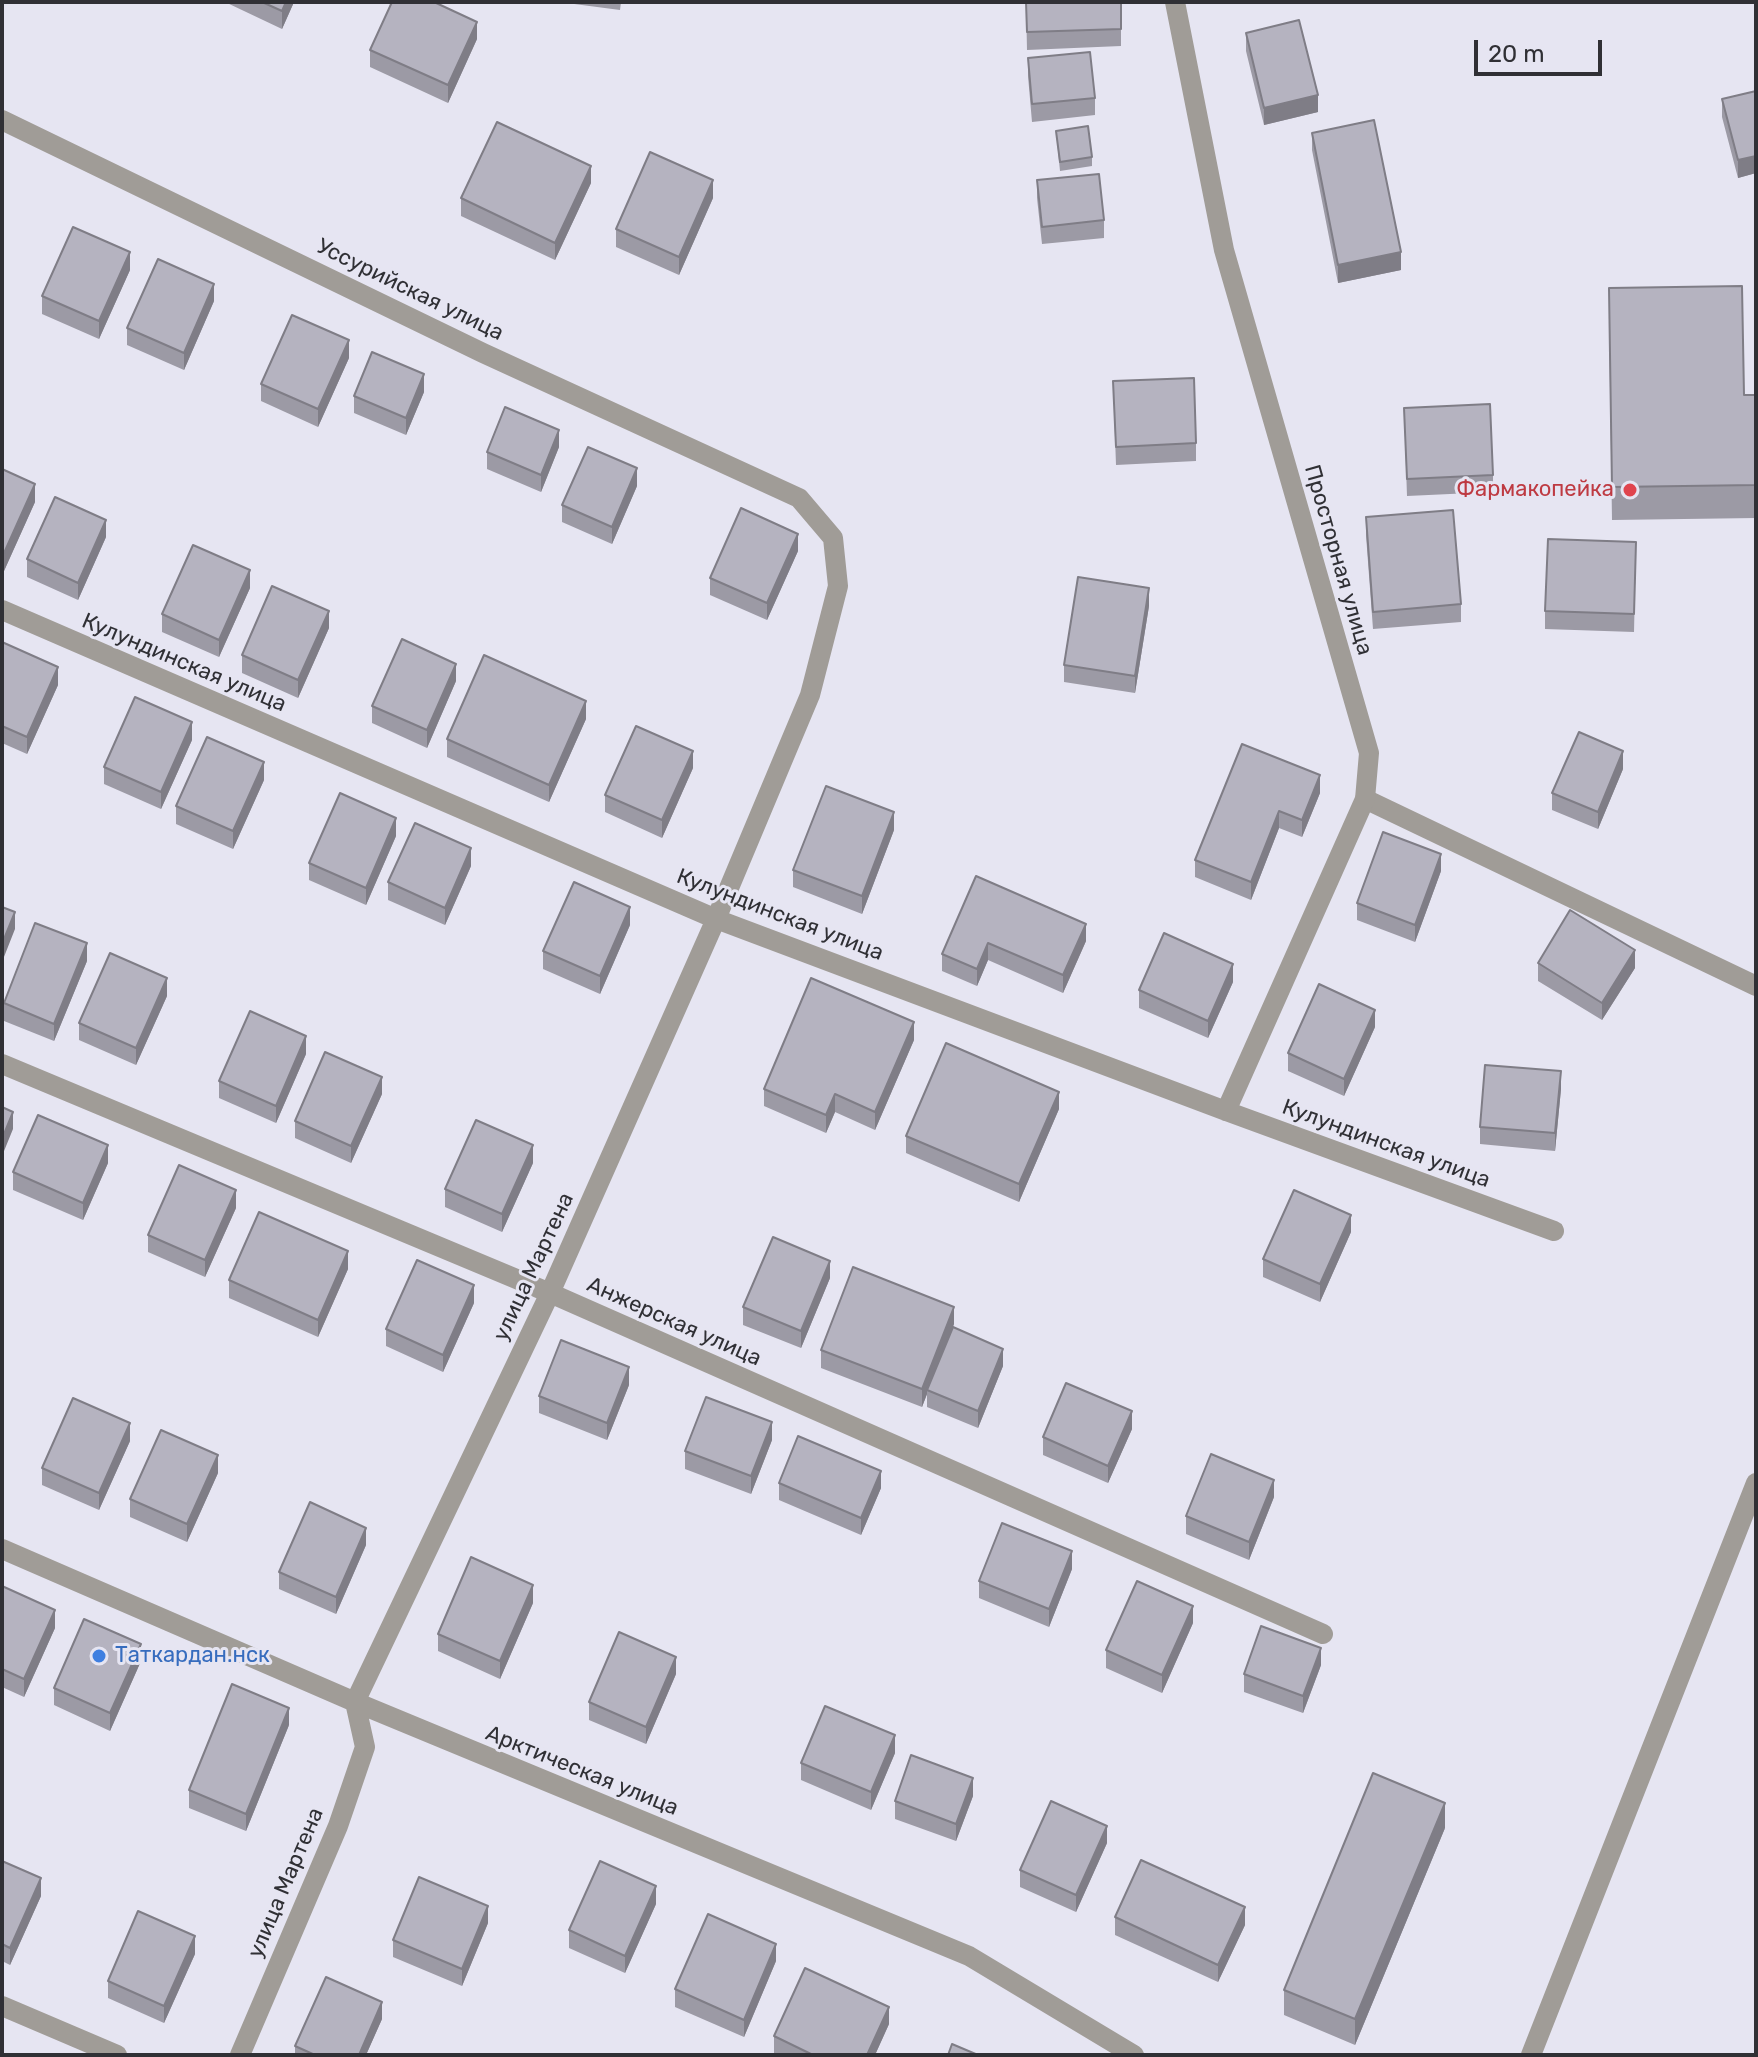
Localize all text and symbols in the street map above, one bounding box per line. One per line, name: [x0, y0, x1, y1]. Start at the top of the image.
scale bar: [1478, 24, 1606, 74]
text: 20 m: [1488, 40, 1545, 68]
street label: Уссурийская улица: [312, 233, 508, 347]
street label: Просторная улица: [1298, 462, 1378, 658]
place label: Фармакопейка: [1456, 477, 1614, 503]
marker: Фармакопейка: [1621, 481, 1639, 499]
street label: Кулундинская улица: [78, 608, 290, 718]
street label: Кулундинская улица: [673, 863, 887, 967]
street label: Кулундинская улица: [1278, 1094, 1494, 1194]
street label: улица Мартена: [488, 1189, 580, 1345]
street label: Анжерская улица: [583, 1272, 765, 1372]
place label: Таткардан.нск: [115, 1643, 270, 1669]
marker: Таткардан.нск: [90, 1647, 108, 1665]
street label: Арктическая улица: [482, 1720, 682, 1822]
street label: улица Мартена: [242, 1804, 330, 1962]

